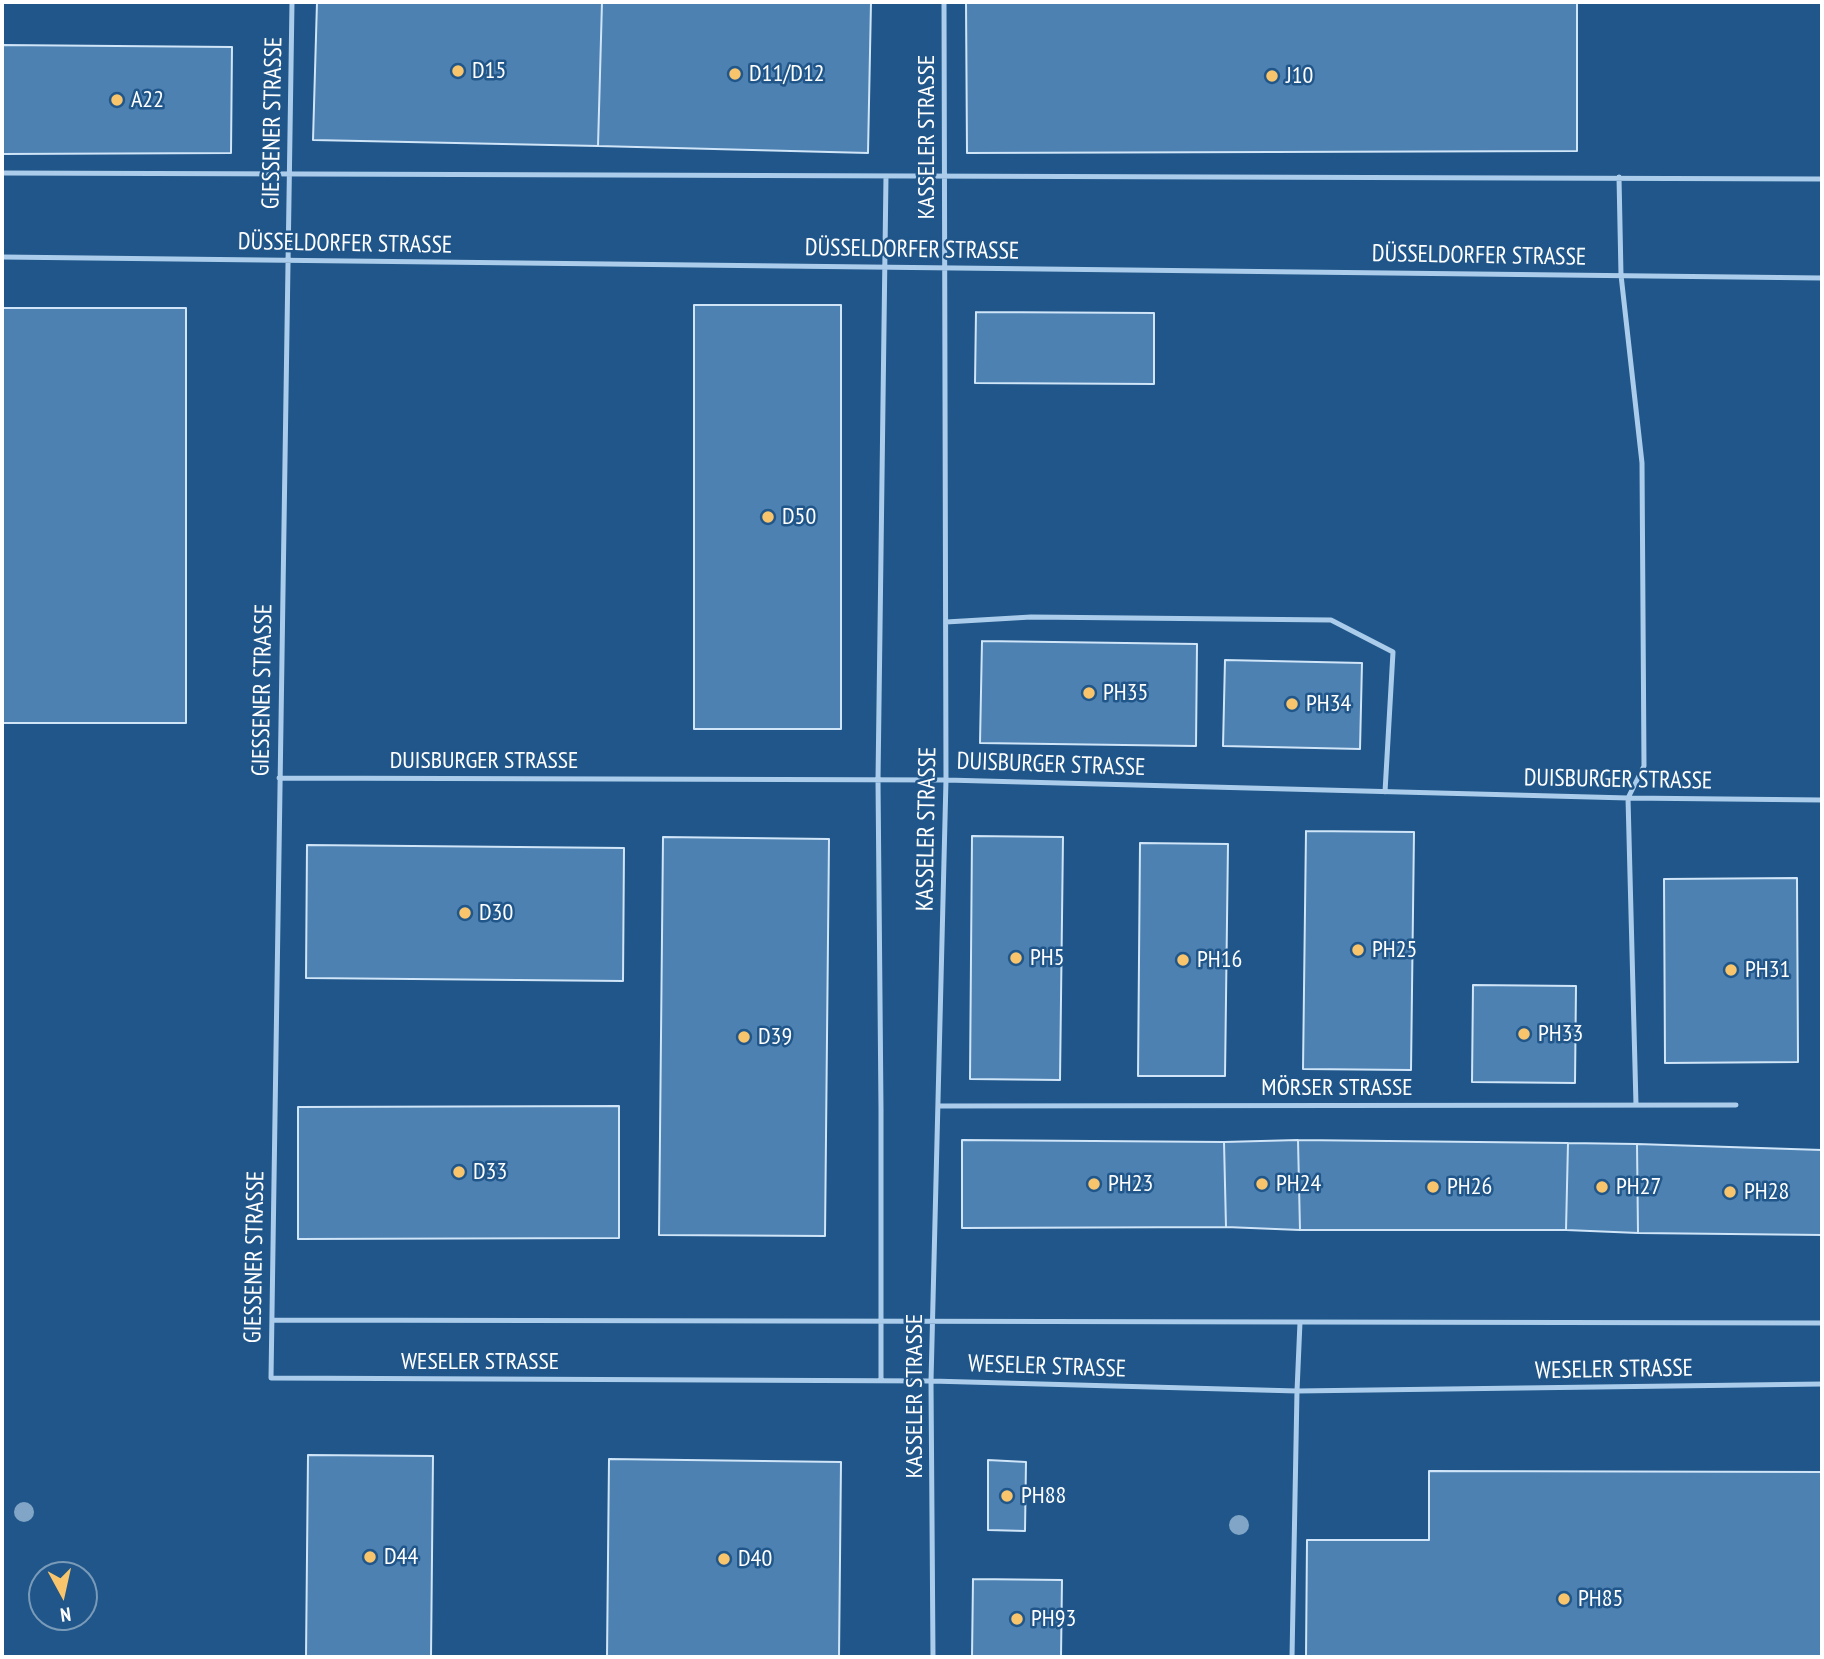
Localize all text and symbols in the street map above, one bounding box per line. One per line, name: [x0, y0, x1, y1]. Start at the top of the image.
street label: GIESSENER STRASSE: [257, 37, 289, 209]
street label: KASSELER STRASSE: [913, 55, 941, 219]
place label: D15: [472, 57, 506, 85]
place label: D11/D12: [749, 60, 824, 88]
place label: J10: [1286, 62, 1313, 90]
marker: D15: [450, 63, 466, 79]
marker: D11/D12: [727, 66, 743, 82]
marker: J10: [1264, 68, 1280, 84]
place label: A22: [131, 86, 164, 114]
marker: A22: [109, 92, 125, 108]
street label: DÜSSELDORFER STRASSE: [238, 228, 452, 260]
street label: DÜSSELDORFER STRASSE: [805, 234, 1019, 266]
street label: DÜSSELDORFER STRASSE: [1372, 240, 1586, 272]
place label: D50: [782, 503, 816, 531]
marker: D50: [760, 509, 776, 525]
street label: GIESSENER STRASSE: [247, 604, 279, 776]
place label: PH35: [1103, 679, 1148, 707]
marker: PH35: [1081, 685, 1097, 701]
place label: PH34: [1306, 690, 1351, 718]
marker: PH34: [1284, 696, 1300, 712]
street label: DUISBURGER STRASSE: [390, 747, 578, 775]
street label: KASSELER STRASSE: [911, 747, 943, 911]
street label: DUISBURGER STRASSE: [956, 747, 1146, 783]
street label: DUISBURGER STRASSE: [1524, 764, 1712, 796]
place label: D30: [479, 899, 513, 927]
marker: D30: [457, 905, 473, 921]
place label: PH25: [1372, 936, 1417, 964]
marker: PH25: [1350, 942, 1366, 958]
place label: PH5: [1030, 944, 1064, 972]
place label: PH16: [1197, 946, 1242, 974]
marker: PH5: [1008, 950, 1024, 966]
marker: PH16: [1175, 952, 1191, 968]
place label: PH31: [1745, 956, 1790, 984]
marker: PH31: [1723, 962, 1739, 978]
place label: PH33: [1538, 1020, 1583, 1048]
place label: D39: [758, 1023, 792, 1051]
marker: PH33: [1516, 1026, 1532, 1042]
marker: D39: [736, 1029, 752, 1045]
street label: MÖRSER STRASSE: [1261, 1074, 1413, 1102]
place label: D33: [473, 1158, 507, 1186]
marker: D33: [451, 1164, 467, 1180]
place label: PH23: [1108, 1170, 1153, 1198]
place label: PH24: [1276, 1170, 1321, 1198]
street label: GIESSENER STRASSE: [239, 1171, 271, 1343]
place label: PH26: [1447, 1173, 1492, 1201]
place label: PH27: [1616, 1173, 1661, 1201]
marker: PH23: [1086, 1176, 1102, 1192]
marker: PH24: [1254, 1176, 1270, 1192]
place label: PH28: [1744, 1178, 1789, 1206]
marker: PH26: [1425, 1179, 1441, 1195]
marker: PH27: [1594, 1179, 1610, 1195]
marker: PH28: [1722, 1184, 1738, 1200]
street label: KASSELER STRASSE: [901, 1314, 929, 1478]
street label: WESELER STRASSE: [401, 1348, 559, 1376]
street label: WESELER STRASSE: [968, 1350, 1126, 1384]
street label: WESELER STRASSE: [1535, 1354, 1693, 1386]
place label: PH88: [1021, 1482, 1066, 1510]
marker: PH88: [999, 1488, 1015, 1504]
place label: D44: [384, 1543, 418, 1571]
place label: D40: [738, 1545, 772, 1573]
marker: D44: [362, 1549, 378, 1565]
marker: D40: [716, 1551, 732, 1567]
north arrow: [28, 1561, 98, 1631]
place label: PH85: [1578, 1585, 1623, 1613]
marker: PH85: [1556, 1591, 1572, 1607]
text: N: [59, 1602, 72, 1627]
place label: PH93: [1031, 1605, 1076, 1633]
marker: PH93: [1009, 1611, 1025, 1627]

